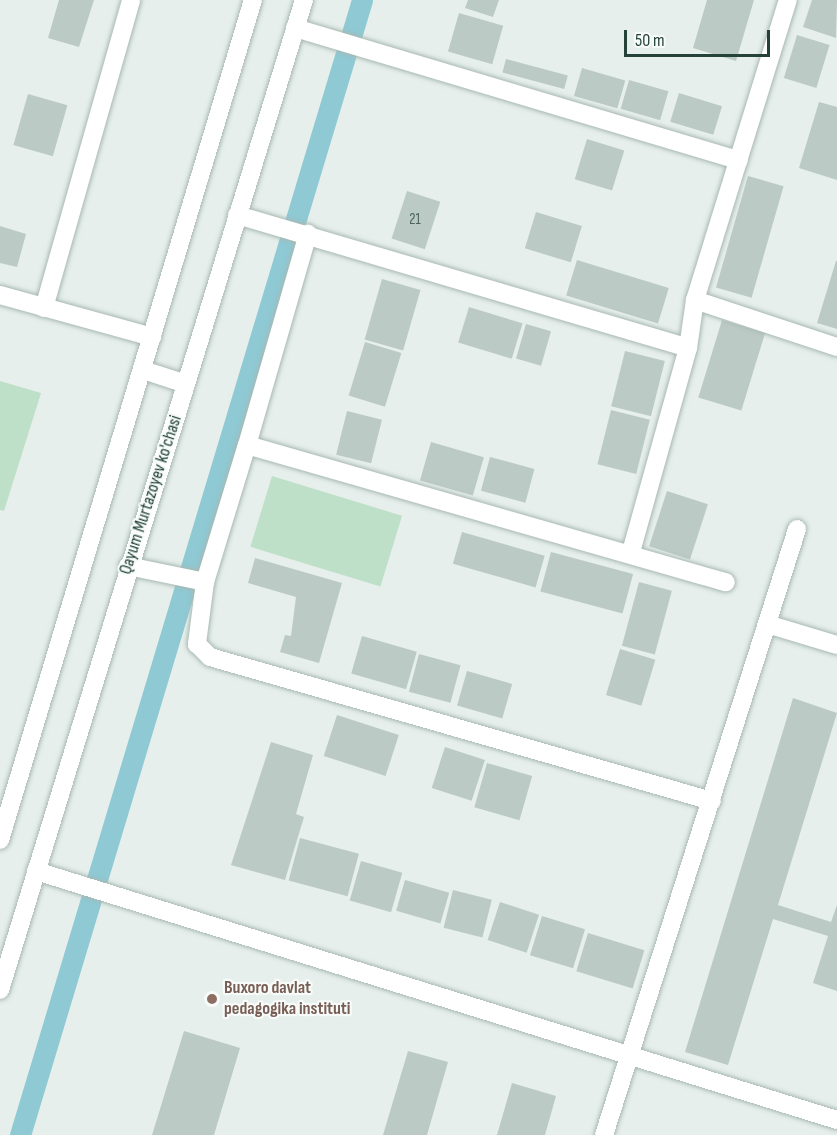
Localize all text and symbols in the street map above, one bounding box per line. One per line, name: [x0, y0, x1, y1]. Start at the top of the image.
scale bar: [627, 18, 772, 56]
text: 50 m: [635, 30, 665, 51]
house number: 21: [409, 211, 421, 229]
street label: Qayum Murtazoyev ko'chasi: [115, 413, 187, 577]
place label: Buxoro davlat pedagogika instituti: [224, 978, 350, 1020]
marker: Buxoro davlat pedagogika instituti: [205, 992, 219, 1006]

